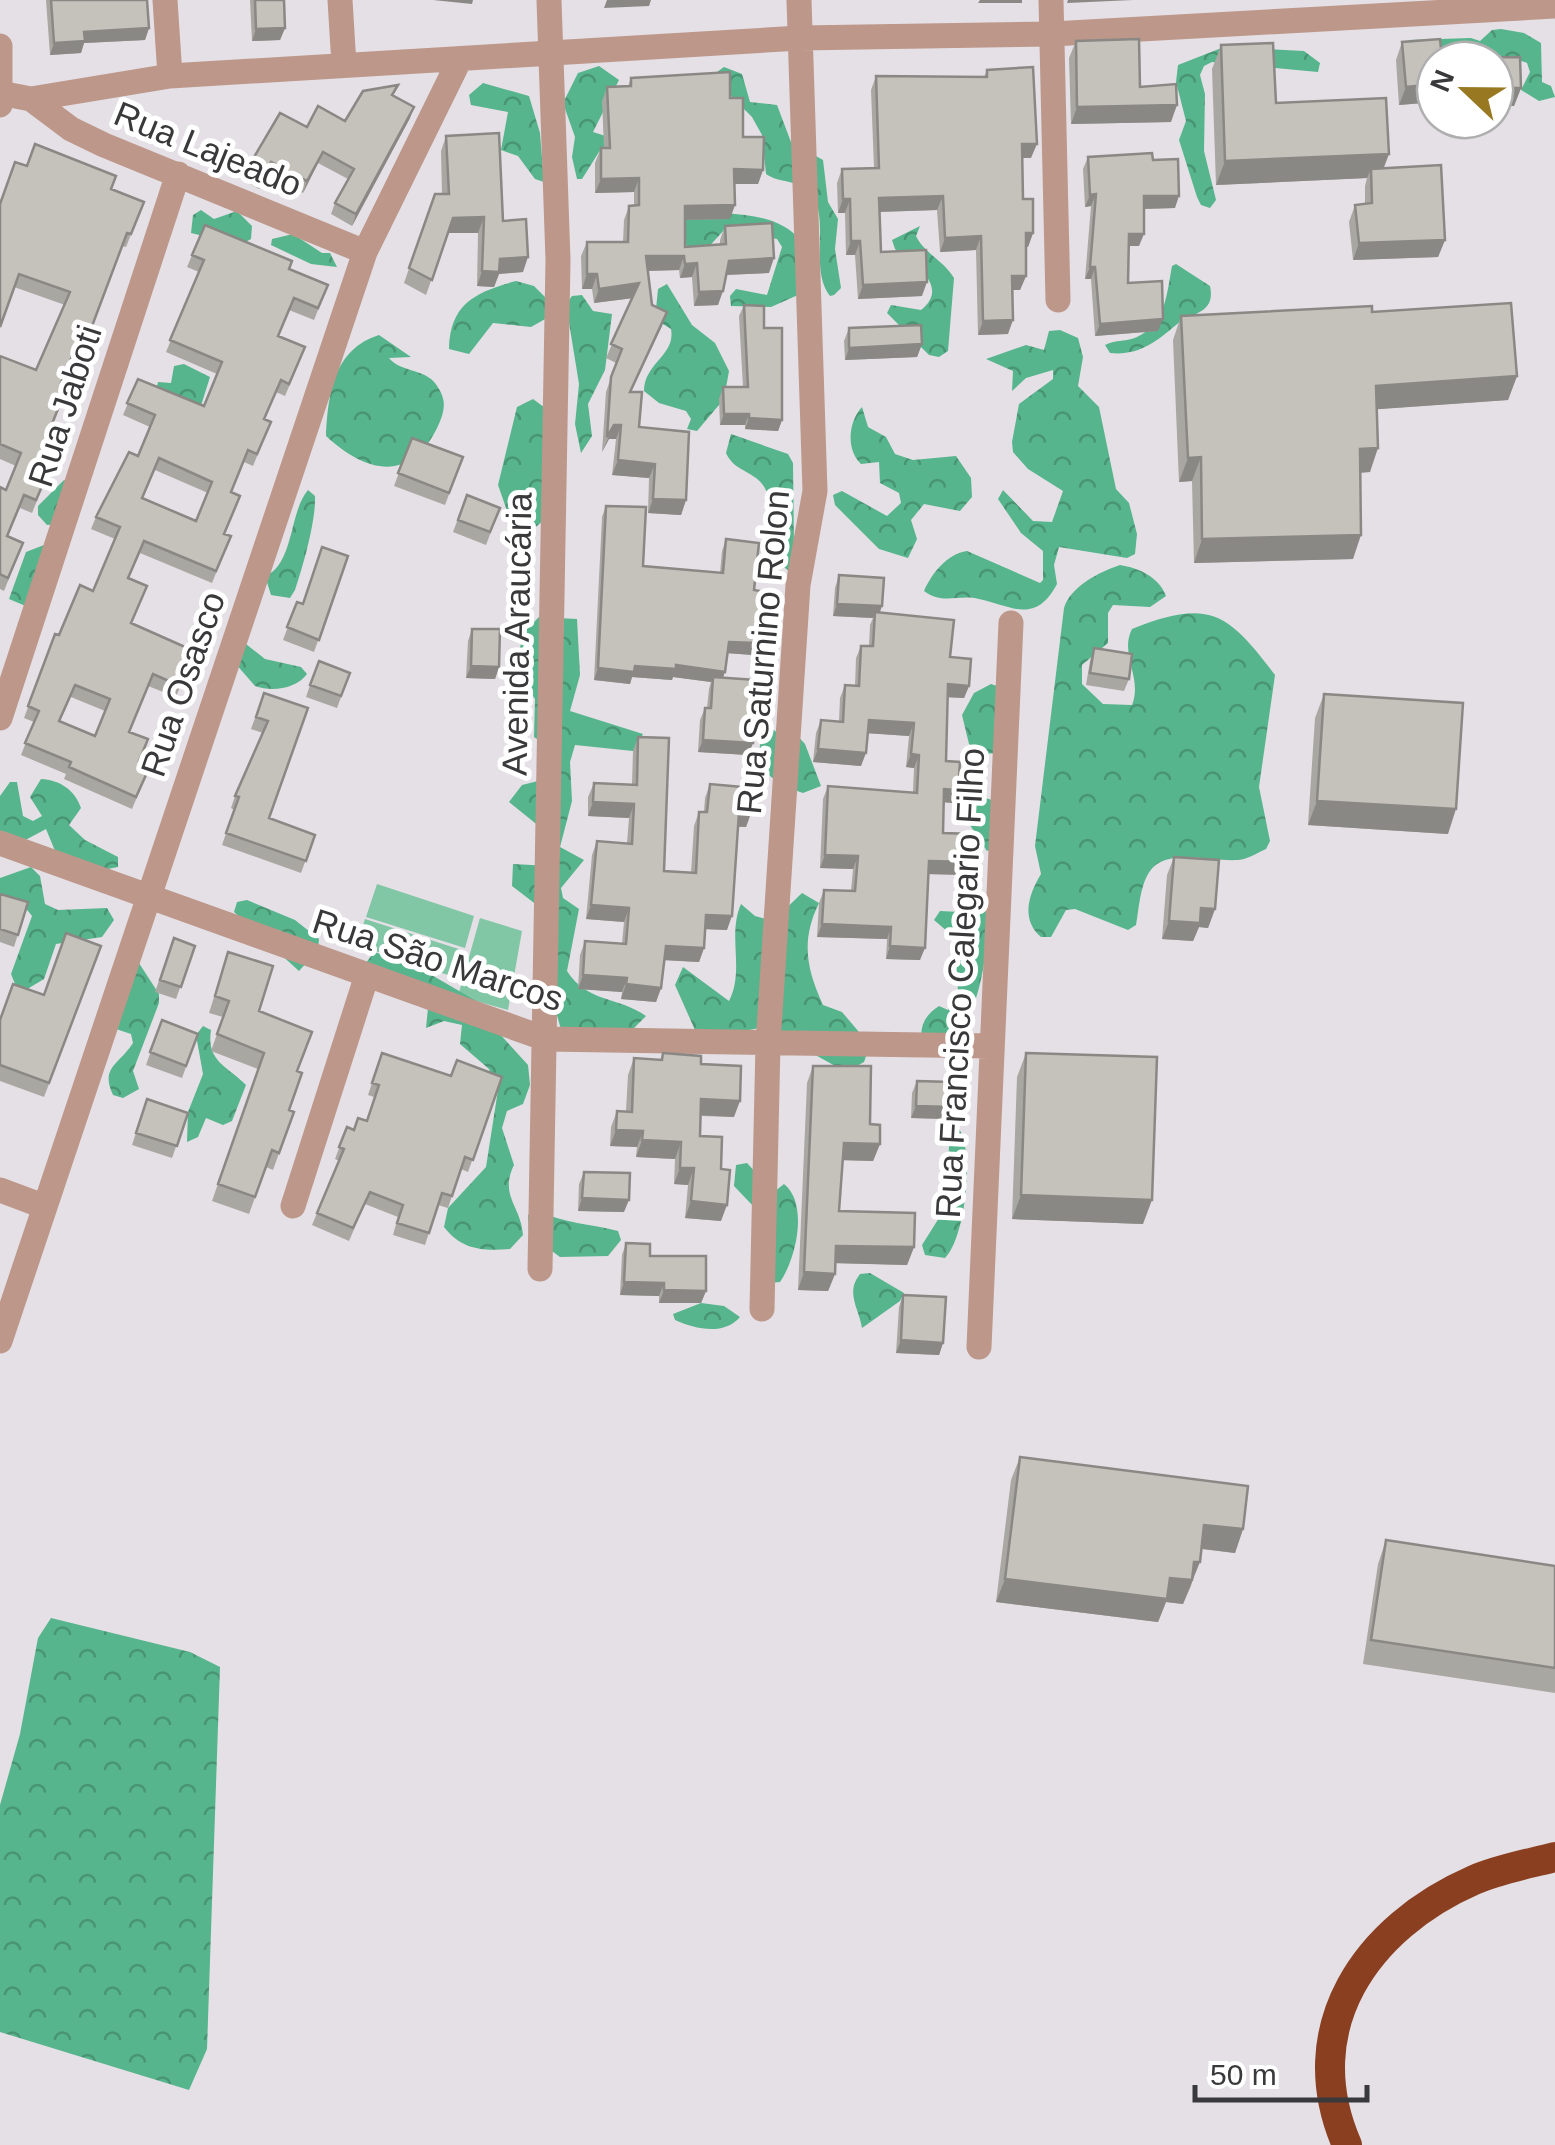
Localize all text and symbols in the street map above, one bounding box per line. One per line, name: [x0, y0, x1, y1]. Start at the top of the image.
north arrow: [1415, 40, 1515, 140]
text: N: [1424, 66, 1460, 96]
street label: Rua Lajeado: [109, 93, 308, 204]
street label: Rua Jaboti: [20, 320, 109, 491]
street label: Rua Saturnino Rolon: [729, 488, 796, 816]
street label: Avenida Araucária: [495, 491, 538, 776]
street label: Rua Osasco: [133, 586, 232, 781]
street label: Rua Francisco Calegario Filho: [928, 747, 991, 1219]
street label: Rua São Marcos: [308, 901, 568, 1018]
scale bar: [1195, 2040, 1368, 2102]
text: 50 m: [1210, 2058, 1277, 2091]

